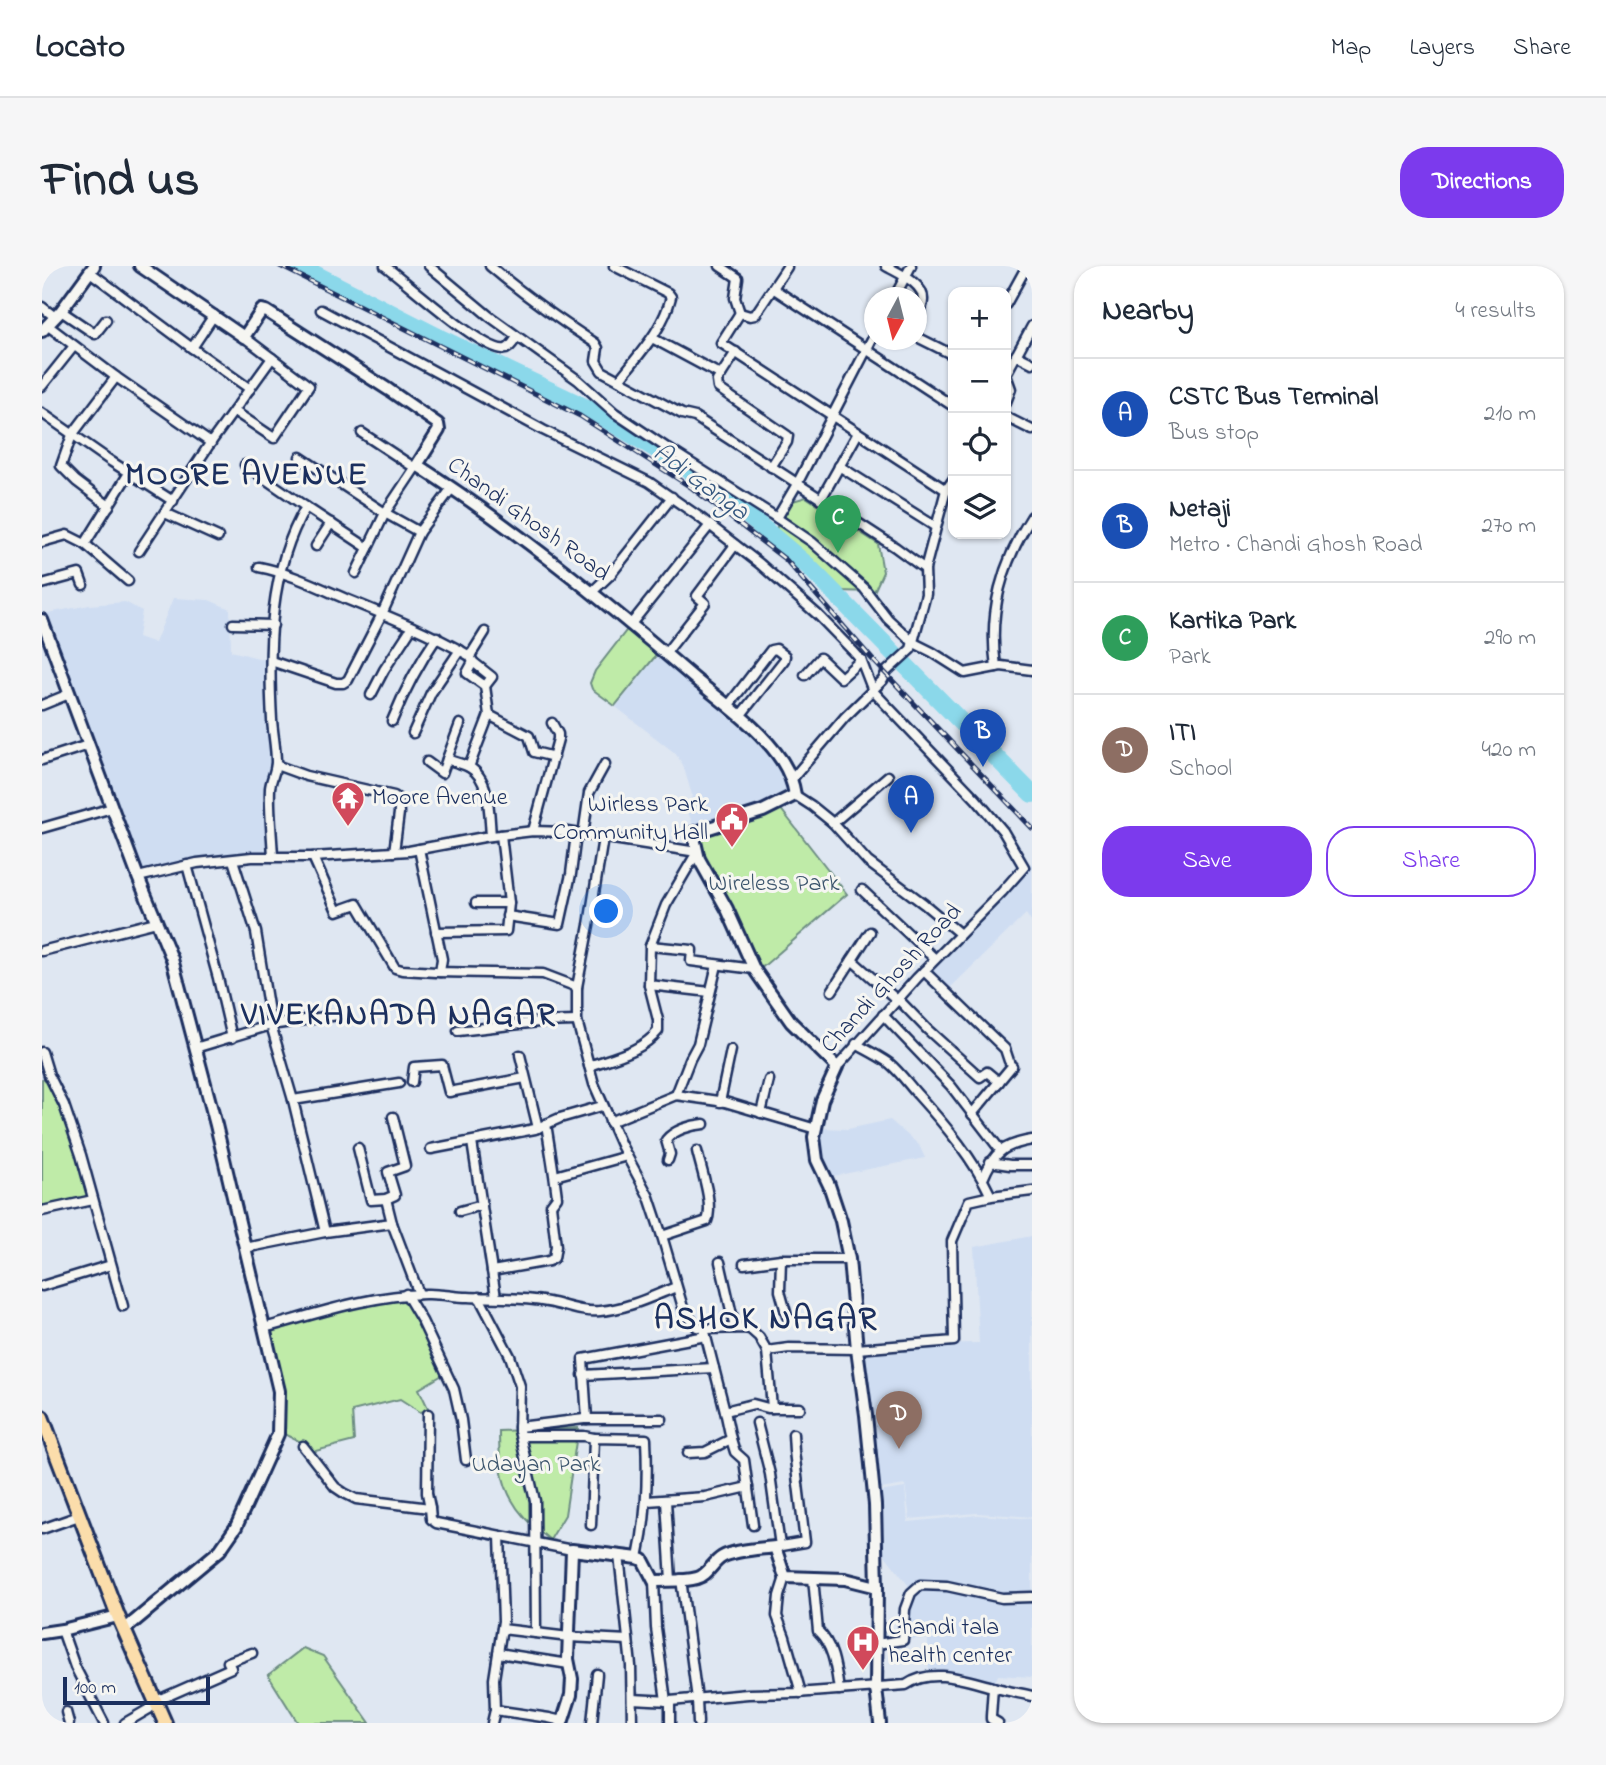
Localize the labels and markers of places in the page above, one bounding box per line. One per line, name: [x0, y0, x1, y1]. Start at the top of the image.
pin: C: [815, 495, 861, 553]
pin: B: [960, 709, 1006, 767]
pin: A: [888, 775, 934, 833]
temple icon: Moore Avenue: [329, 779, 367, 828]
place label: Moore Avenue: [372, 781, 508, 816]
place label: Wirless Park Community Hall: [553, 788, 708, 852]
public building icon: Wirless Park Community Hall: [713, 800, 751, 849]
pin: D: [876, 1391, 922, 1449]
place label: Chandi tala health center: [888, 1611, 1013, 1674]
hospital icon: Chandi tala health center: [844, 1623, 882, 1672]

